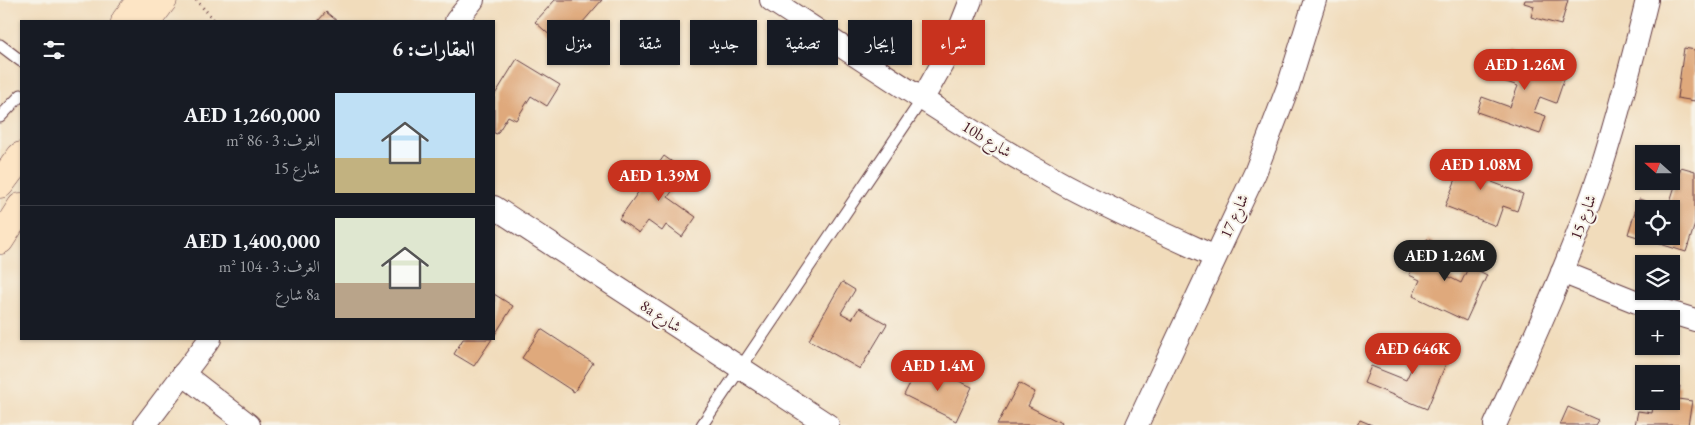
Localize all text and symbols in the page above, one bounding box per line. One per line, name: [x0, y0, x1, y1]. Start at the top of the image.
chip: منزل: [547, 20, 610, 65]
chip: شقة: [620, 20, 680, 65]
chip: جديد: [690, 20, 757, 65]
chip: تصفية: [767, 20, 838, 65]
chip: إيجار: [848, 20, 912, 65]
chip: شراء: [922, 20, 985, 65]
text: العقارات: 6: [392, 35, 475, 62]
icon: filters: [40, 36, 68, 64]
pin: AED 1.26M: [1468, 48, 1582, 91]
text: AED 1.26M: [1485, 54, 1565, 75]
text: AED 1,260,000: [184, 101, 320, 128]
icon: home: [375, 113, 435, 173]
street label: 10b شارع: [957, 116, 1016, 165]
text: الغرف: 3 · 86 m²: [226, 130, 320, 151]
north arrow: [1635, 145, 1680, 190]
map controls: [1635, 145, 1680, 410]
pin: AED 1.08M: [1424, 148, 1538, 191]
text: AED 1.08M: [1441, 154, 1521, 175]
text: شارع 15: [274, 158, 320, 179]
pin: AED 1.39M: [602, 160, 716, 202]
text: AED 1.39M: [619, 165, 699, 186]
street label: شارع 17: [1215, 191, 1256, 243]
street label: شارع 15: [1565, 192, 1604, 243]
button: locate: [1635, 200, 1680, 245]
text: AED 1,400,000: [184, 227, 320, 254]
icon: home: [375, 238, 435, 298]
pin: AED 1.26M: [1388, 240, 1502, 282]
text: AED 1.26M: [1405, 245, 1485, 266]
button: layers: [1635, 255, 1680, 300]
text: الغرف: 3 · 104 m²: [219, 256, 320, 277]
text: 8a شارع: [275, 284, 320, 305]
street label: 8a شارع: [635, 295, 686, 340]
button: +: [1635, 310, 1680, 355]
pin: AED 646K: [1361, 332, 1465, 375]
text: AED 646K: [1376, 338, 1450, 359]
pin: AED 1.4M: [886, 350, 990, 392]
text: AED 1.4M: [902, 355, 974, 376]
button: −: [1635, 365, 1680, 410]

